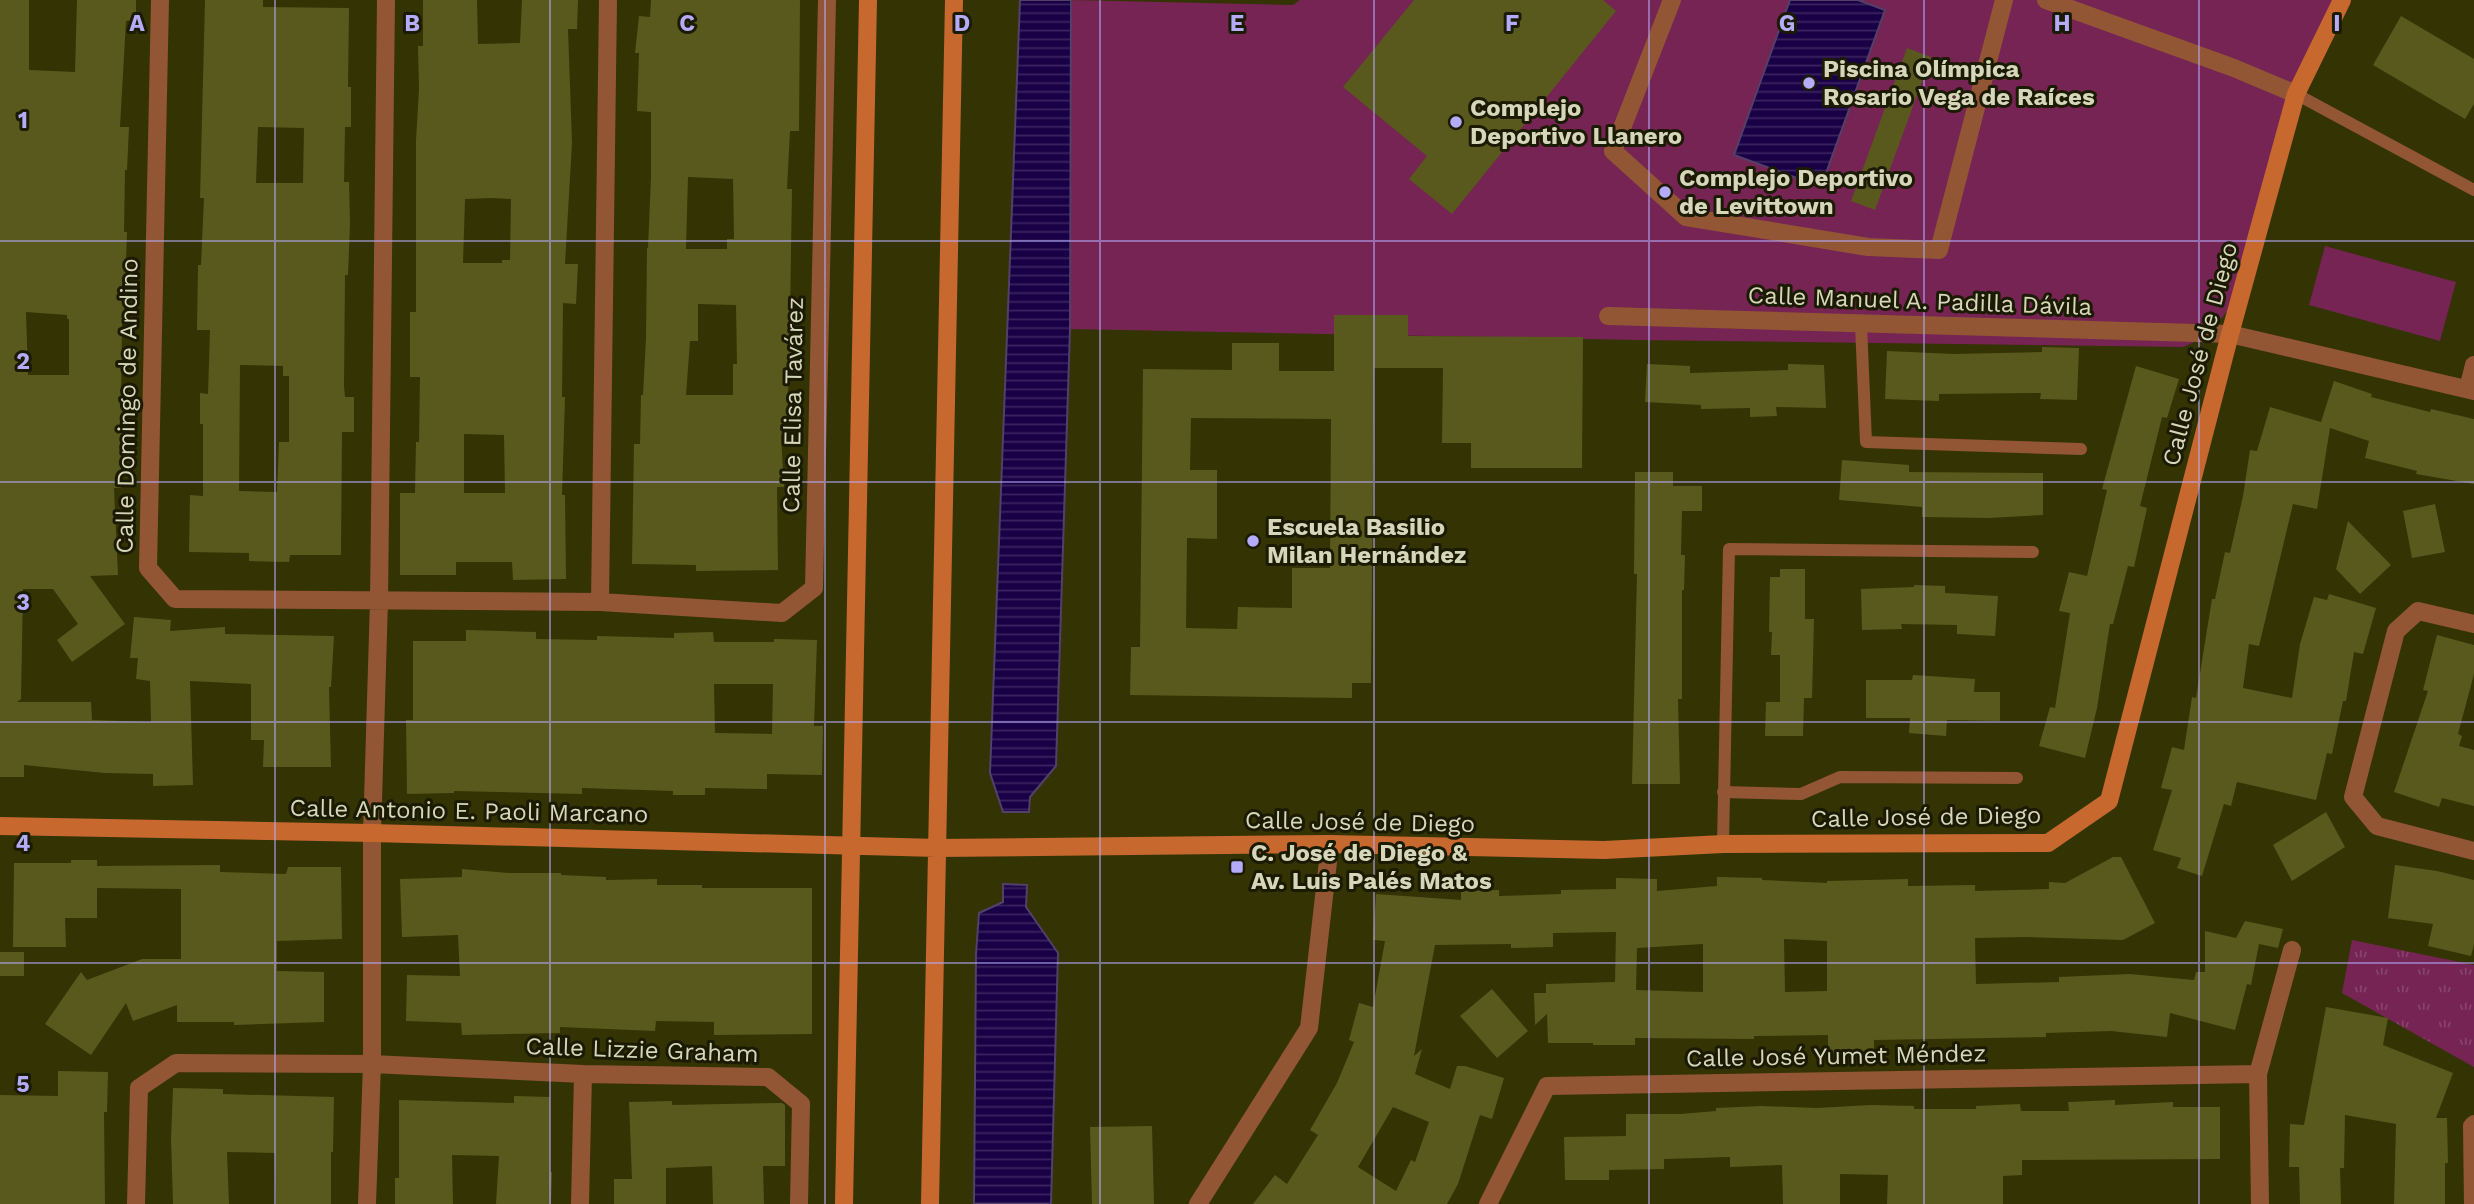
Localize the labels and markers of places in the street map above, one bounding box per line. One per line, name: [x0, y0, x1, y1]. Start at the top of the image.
place label: Piscina Olímpica Rosario Vega de Raíces: [1823, 55, 2095, 111]
marker: Piscina Olímpica Rosario Vega de Raíces: [1801, 75, 1817, 91]
place label: Complejo Deportivo Llanero: [1470, 94, 1682, 150]
marker: Complejo Deportivo Llanero: [1448, 114, 1464, 130]
place label: Complejo Deportivo de Levittown: [1679, 164, 1913, 220]
marker: Complejo Deportivo de Levittown: [1657, 184, 1673, 200]
place label: Escuela Basilio Milan Hernández: [1267, 513, 1466, 569]
marker: Escuela Basilio Milan Hernández: [1245, 533, 1261, 549]
place label: C. José de Diego & Av. Luis Palés Matos: [1251, 839, 1492, 895]
marker: C. José de Diego & Av. Luis Palés Matos: [1229, 859, 1245, 875]

